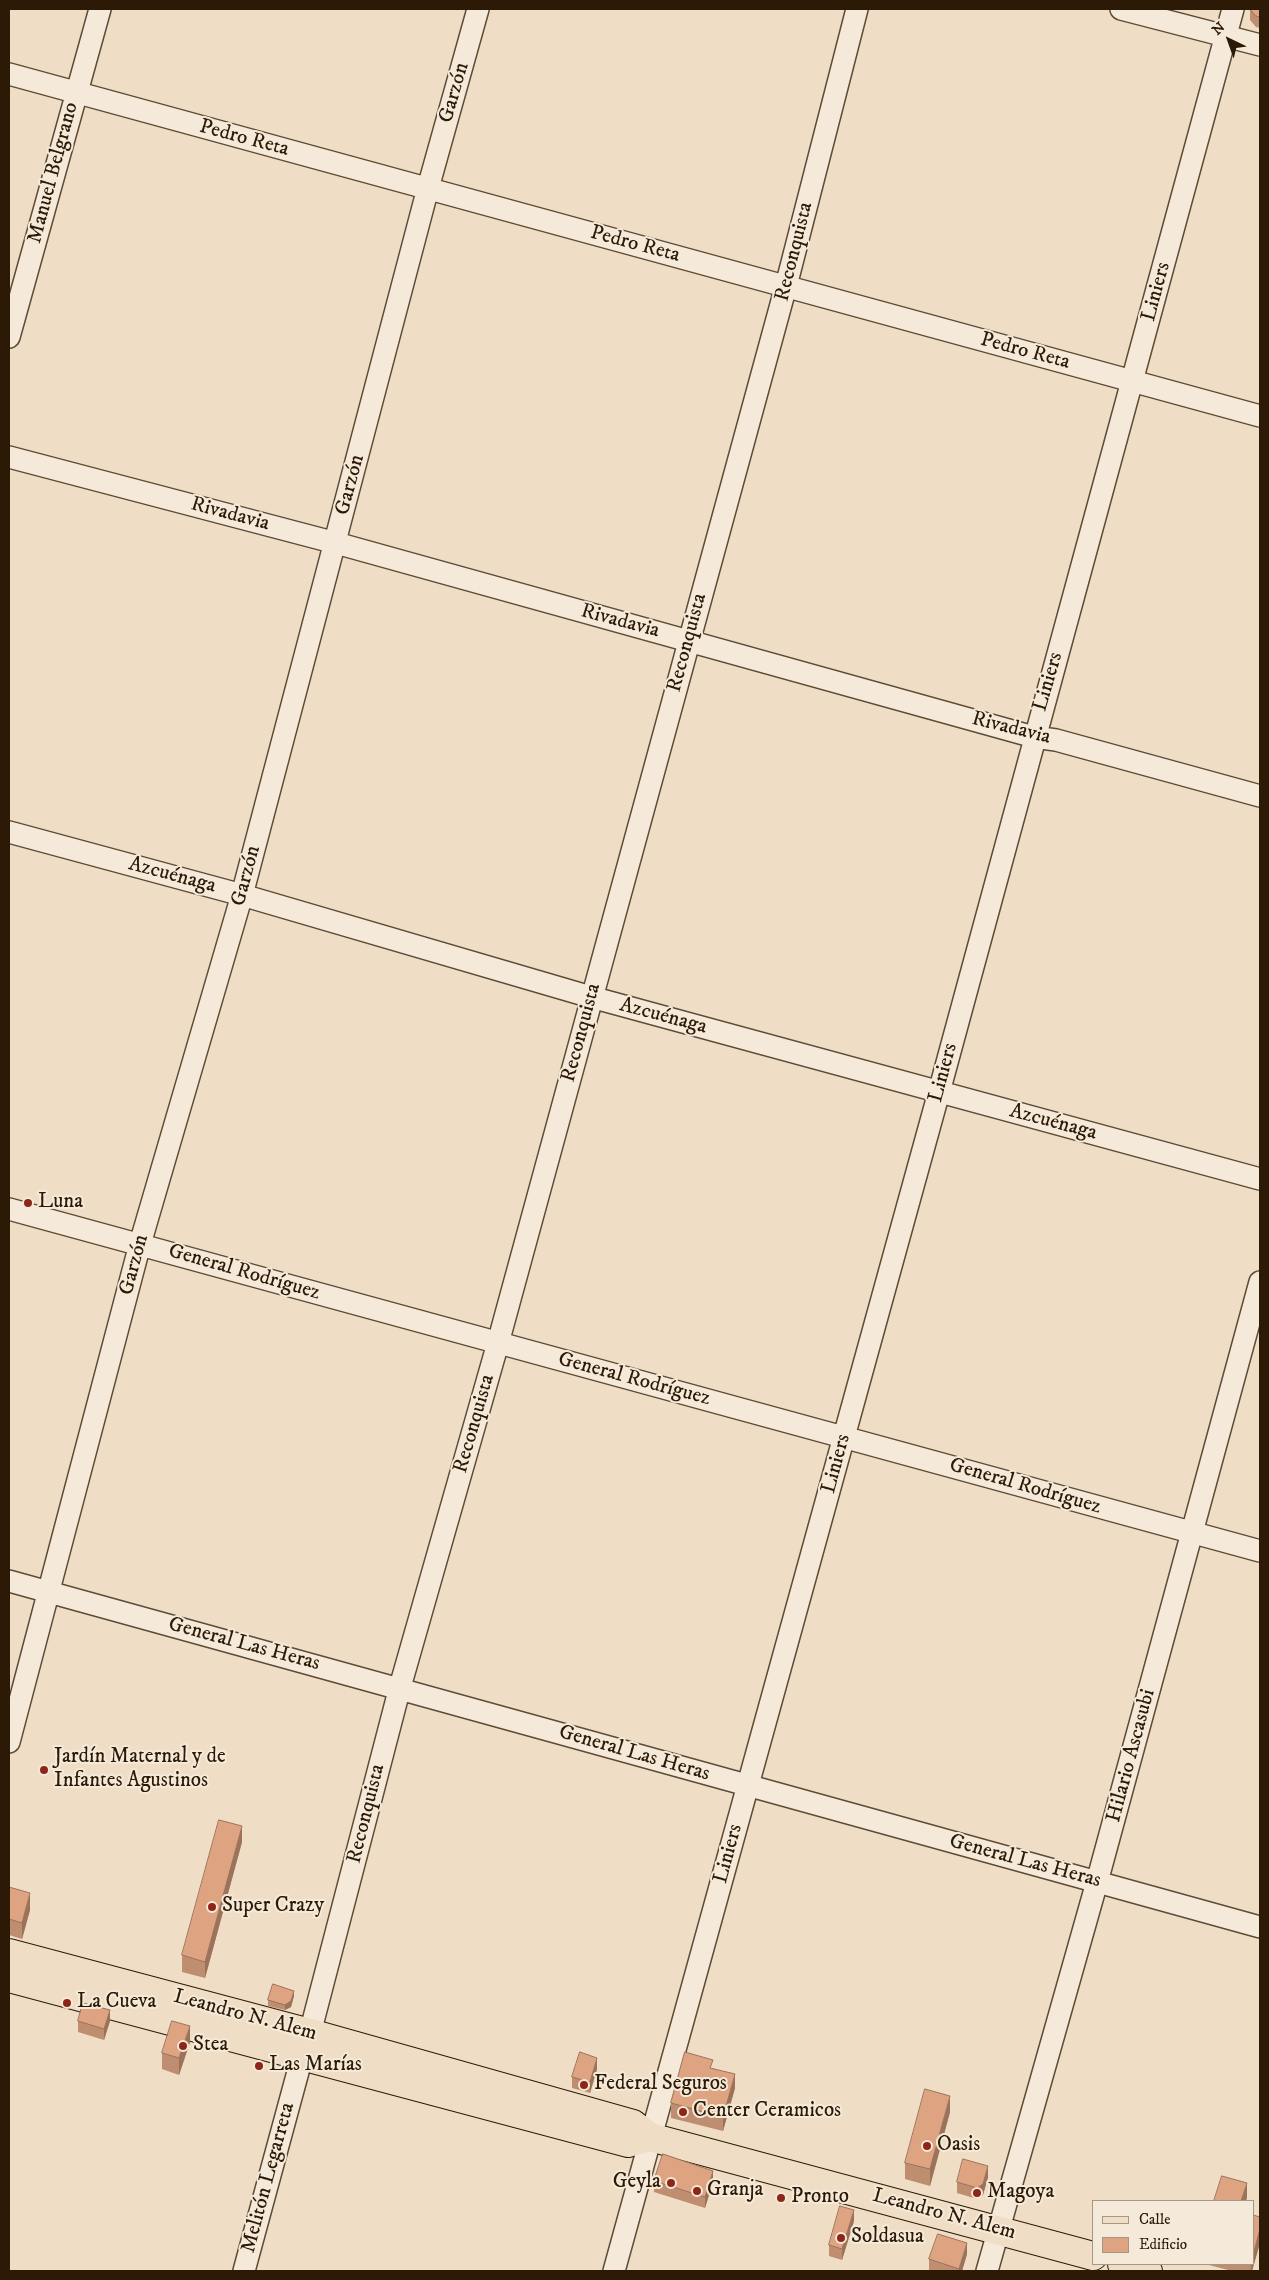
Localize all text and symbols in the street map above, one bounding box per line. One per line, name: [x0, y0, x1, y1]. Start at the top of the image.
north arrow: [1204, 15, 1254, 65]
text: N: [1209, 18, 1229, 39]
street label: Garzón: [434, 60, 476, 126]
street label: Manuel Belgrano: [23, 100, 85, 246]
street label: Pedro Reta: [196, 115, 292, 163]
street label: Reconquista: [771, 200, 819, 304]
street label: Pedro Reta: [587, 221, 683, 269]
street label: Liniers: [1137, 260, 1177, 324]
street label: Pedro Reta: [977, 328, 1073, 376]
street label: Garzón: [331, 452, 371, 518]
street label: Rivadavia: [188, 492, 272, 538]
street label: Reconquista: [663, 591, 713, 695]
street label: Rivadavia: [578, 599, 662, 645]
street label: Liniers: [1029, 649, 1069, 715]
street label: Rivadavia: [969, 707, 1053, 751]
street label: Garzón: [227, 843, 267, 909]
street label: Azcuénaga: [126, 852, 218, 900]
street label: Reconquista: [557, 981, 607, 1085]
street label: Azcuénaga: [617, 993, 709, 1041]
street label: Liniers: [924, 1041, 964, 1105]
street label: Azcuénaga: [1007, 1099, 1099, 1147]
place label: Luna: [38, 1190, 83, 1216]
marker: Luna: [22, 1197, 34, 1209]
street label: Garzón: [115, 1232, 155, 1298]
street label: General Rodríguez: [165, 1239, 323, 1307]
street label: General Rodríguez: [555, 1348, 713, 1412]
street label: Reconquista: [449, 1372, 501, 1476]
street label: Liniers: [817, 1432, 857, 1496]
street label: General Rodríguez: [946, 1453, 1104, 1521]
street label: General Las Heras: [165, 1613, 323, 1677]
street label: Hilario Ascasubi: [1102, 1687, 1162, 1825]
street label: General Las Heras: [556, 1720, 712, 1788]
place label: Jardín Maternal y de Infantes Agustinos: [54, 1745, 226, 1795]
street label: Reconquista: [343, 1762, 391, 1866]
marker: Jardín Maternal y de Infantes Agustinos: [38, 1764, 50, 1776]
street label: Liniers: [709, 1822, 749, 1886]
street label: General Las Heras: [946, 1830, 1104, 1894]
place label: Super Crazy: [222, 1894, 324, 1920]
marker: Super Crazy: [206, 1901, 218, 1913]
street label: Leandro N. Alem: [171, 1985, 319, 2047]
place label: La Cueva: [77, 1990, 157, 2016]
marker: La Cueva: [61, 1997, 73, 2009]
place label: Stea: [193, 2033, 228, 2059]
marker: Stea: [177, 2040, 189, 2052]
place label: Las Marías: [269, 2053, 362, 2079]
marker: Las Marías: [253, 2060, 265, 2072]
place label: Federal Seguros: [594, 2072, 727, 2098]
marker: Federal Seguros: [578, 2079, 590, 2091]
place label: Center Ceramicos: [693, 2099, 841, 2125]
street label: Melitón Legarreta: [237, 2100, 301, 2256]
marker: Center Ceramicos: [677, 2106, 689, 2118]
place label: Oasis: [937, 2133, 980, 2159]
marker: Oasis: [921, 2140, 933, 2152]
place label: Geyla: [613, 2170, 661, 2196]
marker: Geyla: [665, 2177, 677, 2189]
place label: Granja: [707, 2178, 763, 2204]
place label: Magoya: [987, 2180, 1054, 2206]
street label: Leandro N. Alem: [870, 2184, 1018, 2246]
marker: Granja: [691, 2185, 703, 2197]
place label: Pronto: [791, 2185, 849, 2211]
marker: Magoya: [971, 2187, 983, 2199]
marker: Pronto: [775, 2192, 787, 2204]
legend: [1092, 2200, 1254, 2265]
text: Calle: [1139, 2210, 1171, 2229]
place label: Soldasua: [851, 2225, 924, 2251]
marker: Soldasua: [835, 2232, 847, 2244]
text: Edificio: [1139, 2235, 1187, 2254]

